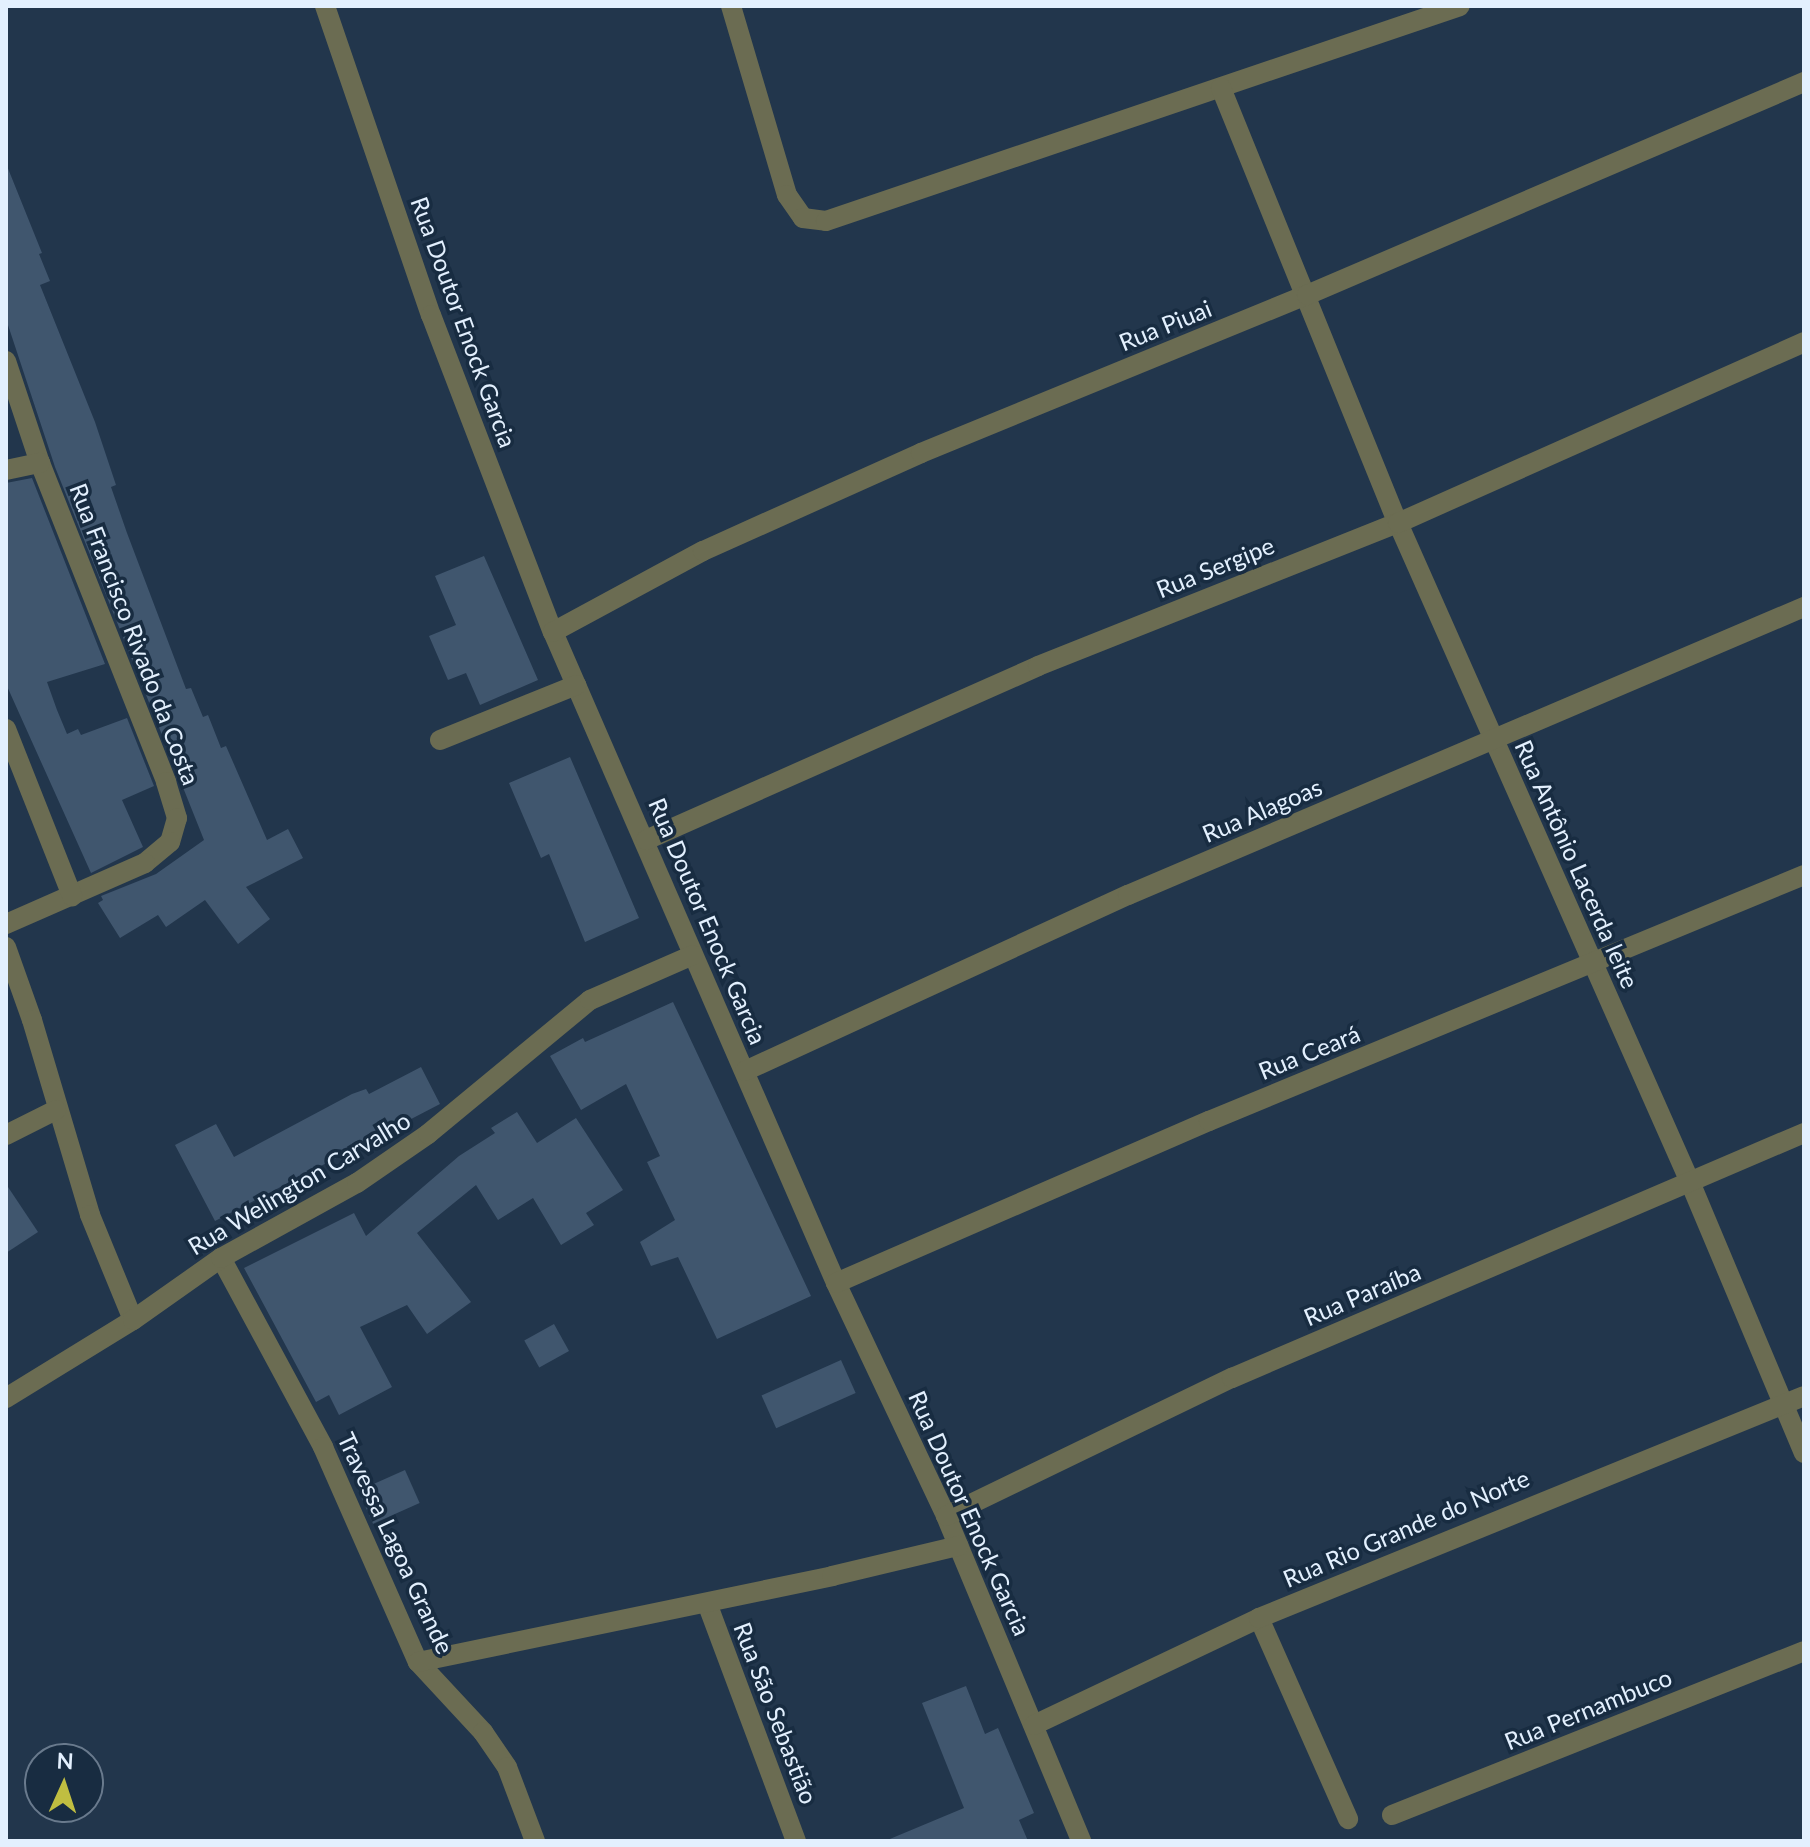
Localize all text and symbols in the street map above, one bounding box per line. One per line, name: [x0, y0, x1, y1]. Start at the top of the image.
street label: Rua Doutor Enock Garcia: [405, 192, 523, 452]
street label: Rua Piuai: [1115, 293, 1215, 357]
street label: Rua Francisco Rivado da Costa: [64, 479, 206, 789]
street label: Rua Sergipe: [1152, 530, 1278, 604]
street label: Rua Antônio Lacerda leite: [1509, 735, 1645, 993]
street label: Rua Alagoas: [1197, 772, 1327, 848]
street label: Rua Doutor Enock Garcia: [643, 793, 773, 1049]
street label: Rua Ceará: [1254, 1019, 1364, 1085]
street label: Rua Welington Carvalho: [182, 1105, 416, 1261]
street label: Rua Paraíba: [1299, 1257, 1425, 1331]
street label: Rua Doutor Enock Garcia: [903, 1386, 1037, 1640]
street label: Travessa Lagoa Grande: [332, 1428, 460, 1658]
street label: Rua Rio Grande do Norte: [1279, 1463, 1533, 1593]
street label: Rua São Sebastião: [728, 1618, 824, 1808]
street label: Rua Pernambuco: [1500, 1662, 1676, 1756]
north arrow: [24, 1743, 104, 1823]
text: N: [56, 1747, 74, 1774]

